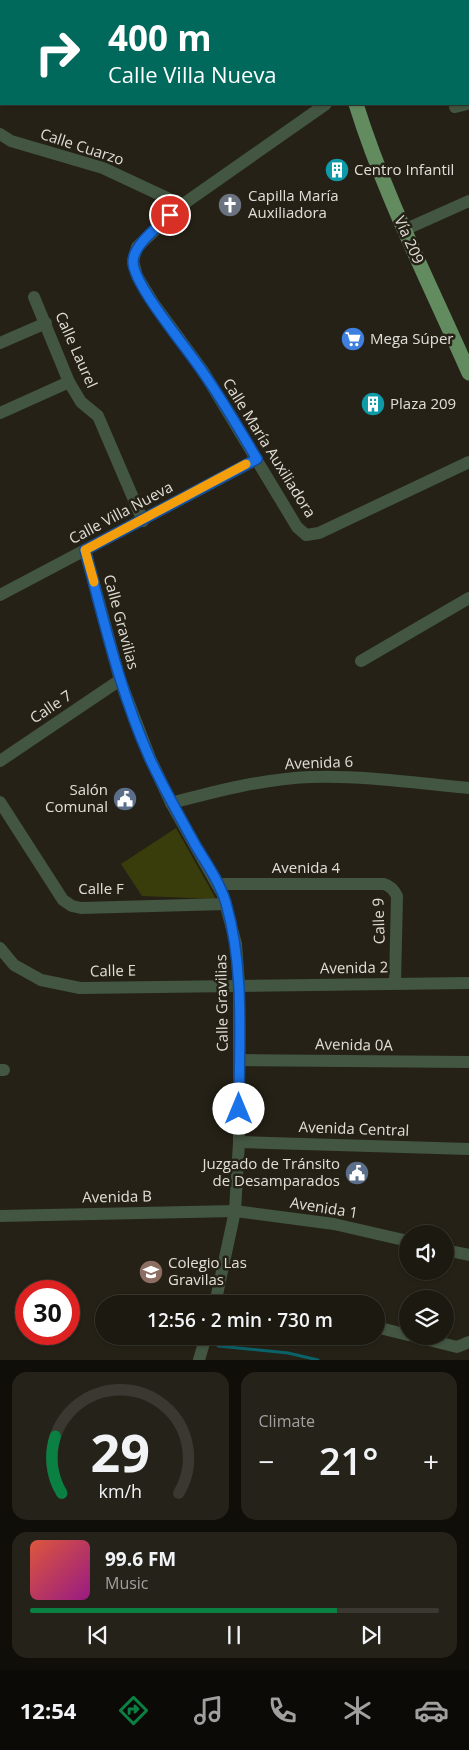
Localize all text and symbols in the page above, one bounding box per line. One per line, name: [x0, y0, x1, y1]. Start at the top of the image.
text: 400 m: [108, 14, 212, 61]
icon: right: [25, 20, 90, 85]
text: Calle Villa Nueva: [108, 59, 277, 89]
street label: Calle Cuarzo: [38, 123, 127, 169]
building icon: Centro Infantil: [324, 157, 350, 183]
place label: Centro Infantil: [354, 159, 454, 179]
place label: Capilla María Auxiliadora: [248, 185, 339, 222]
church icon: Capilla María Auxiliadora: [217, 192, 243, 218]
pin: [149, 194, 191, 236]
icon: arrive: [156, 201, 184, 229]
street label: Vía 209: [390, 212, 429, 267]
street label: Calle Laurel: [51, 308, 103, 391]
supermarket icon: Mega Súper: [340, 326, 366, 352]
place label: Mega Súper: [370, 328, 453, 348]
street label: Calle María Auxiliadora: [219, 374, 321, 521]
building icon: Plaza 209: [360, 391, 386, 417]
place label: Plaza 209: [390, 393, 456, 413]
street label: Calle Villa Nueva: [65, 476, 176, 548]
street label: Calle Gravilias: [100, 572, 144, 671]
street label: Calle 7: [26, 685, 75, 727]
street label: Avenida 6: [284, 751, 353, 773]
place label: Salón Comunal: [45, 779, 108, 816]
public building icon: Salón Comunal: [112, 786, 138, 812]
street label: Avenida 4: [272, 857, 341, 877]
street label: Calle F: [78, 878, 124, 898]
street label: Calle 9: [367, 898, 389, 945]
street label: Calle Gravilias: [210, 954, 232, 1052]
street label: Avenida 2: [320, 956, 388, 978]
street label: Calle E: [90, 960, 136, 980]
street label: Avenida 0A: [315, 1033, 394, 1055]
position arrow: [212, 1082, 264, 1134]
street label: Avenida Central: [298, 1116, 410, 1140]
place label: Juzgado de Tránsito de Desamparados: [200, 1153, 340, 1190]
public building icon: Juzgado de Tránsito de Desamparados: [344, 1160, 370, 1186]
street label: Avenida B: [82, 1185, 152, 1207]
street label: Avenida 1: [289, 1192, 359, 1222]
map controls: [399, 1225, 454, 1345]
button: sound: [399, 1225, 454, 1280]
place label: Colegio Las Gravilas: [168, 1252, 247, 1289]
school or university icon: Colegio Las Gravilas: [138, 1259, 164, 1285]
speed limit sign: 30: [15, 1280, 80, 1345]
button: layers: [399, 1290, 454, 1345]
text: 12:56 · 2 min · 730 m: [147, 1307, 333, 1333]
text: Climate: [259, 1410, 315, 1432]
text: 29: [91, 1416, 150, 1487]
text: 21°: [319, 1434, 379, 1486]
text: −: [259, 1442, 275, 1480]
text: +: [423, 1442, 439, 1480]
text: km/h: [99, 1479, 142, 1503]
text: 99.6 FM: [105, 1546, 176, 1572]
text: Music: [105, 1572, 149, 1594]
icon: previous: [84, 1621, 112, 1649]
icon: pause: [220, 1621, 248, 1649]
icon: next: [357, 1621, 385, 1649]
icon: directions: [116, 1693, 151, 1728]
icon: music: [191, 1693, 226, 1728]
icon: phone: [265, 1693, 300, 1728]
icon: climate: [340, 1693, 375, 1728]
icon: car: [414, 1693, 449, 1728]
text: 12:54: [20, 1695, 76, 1725]

